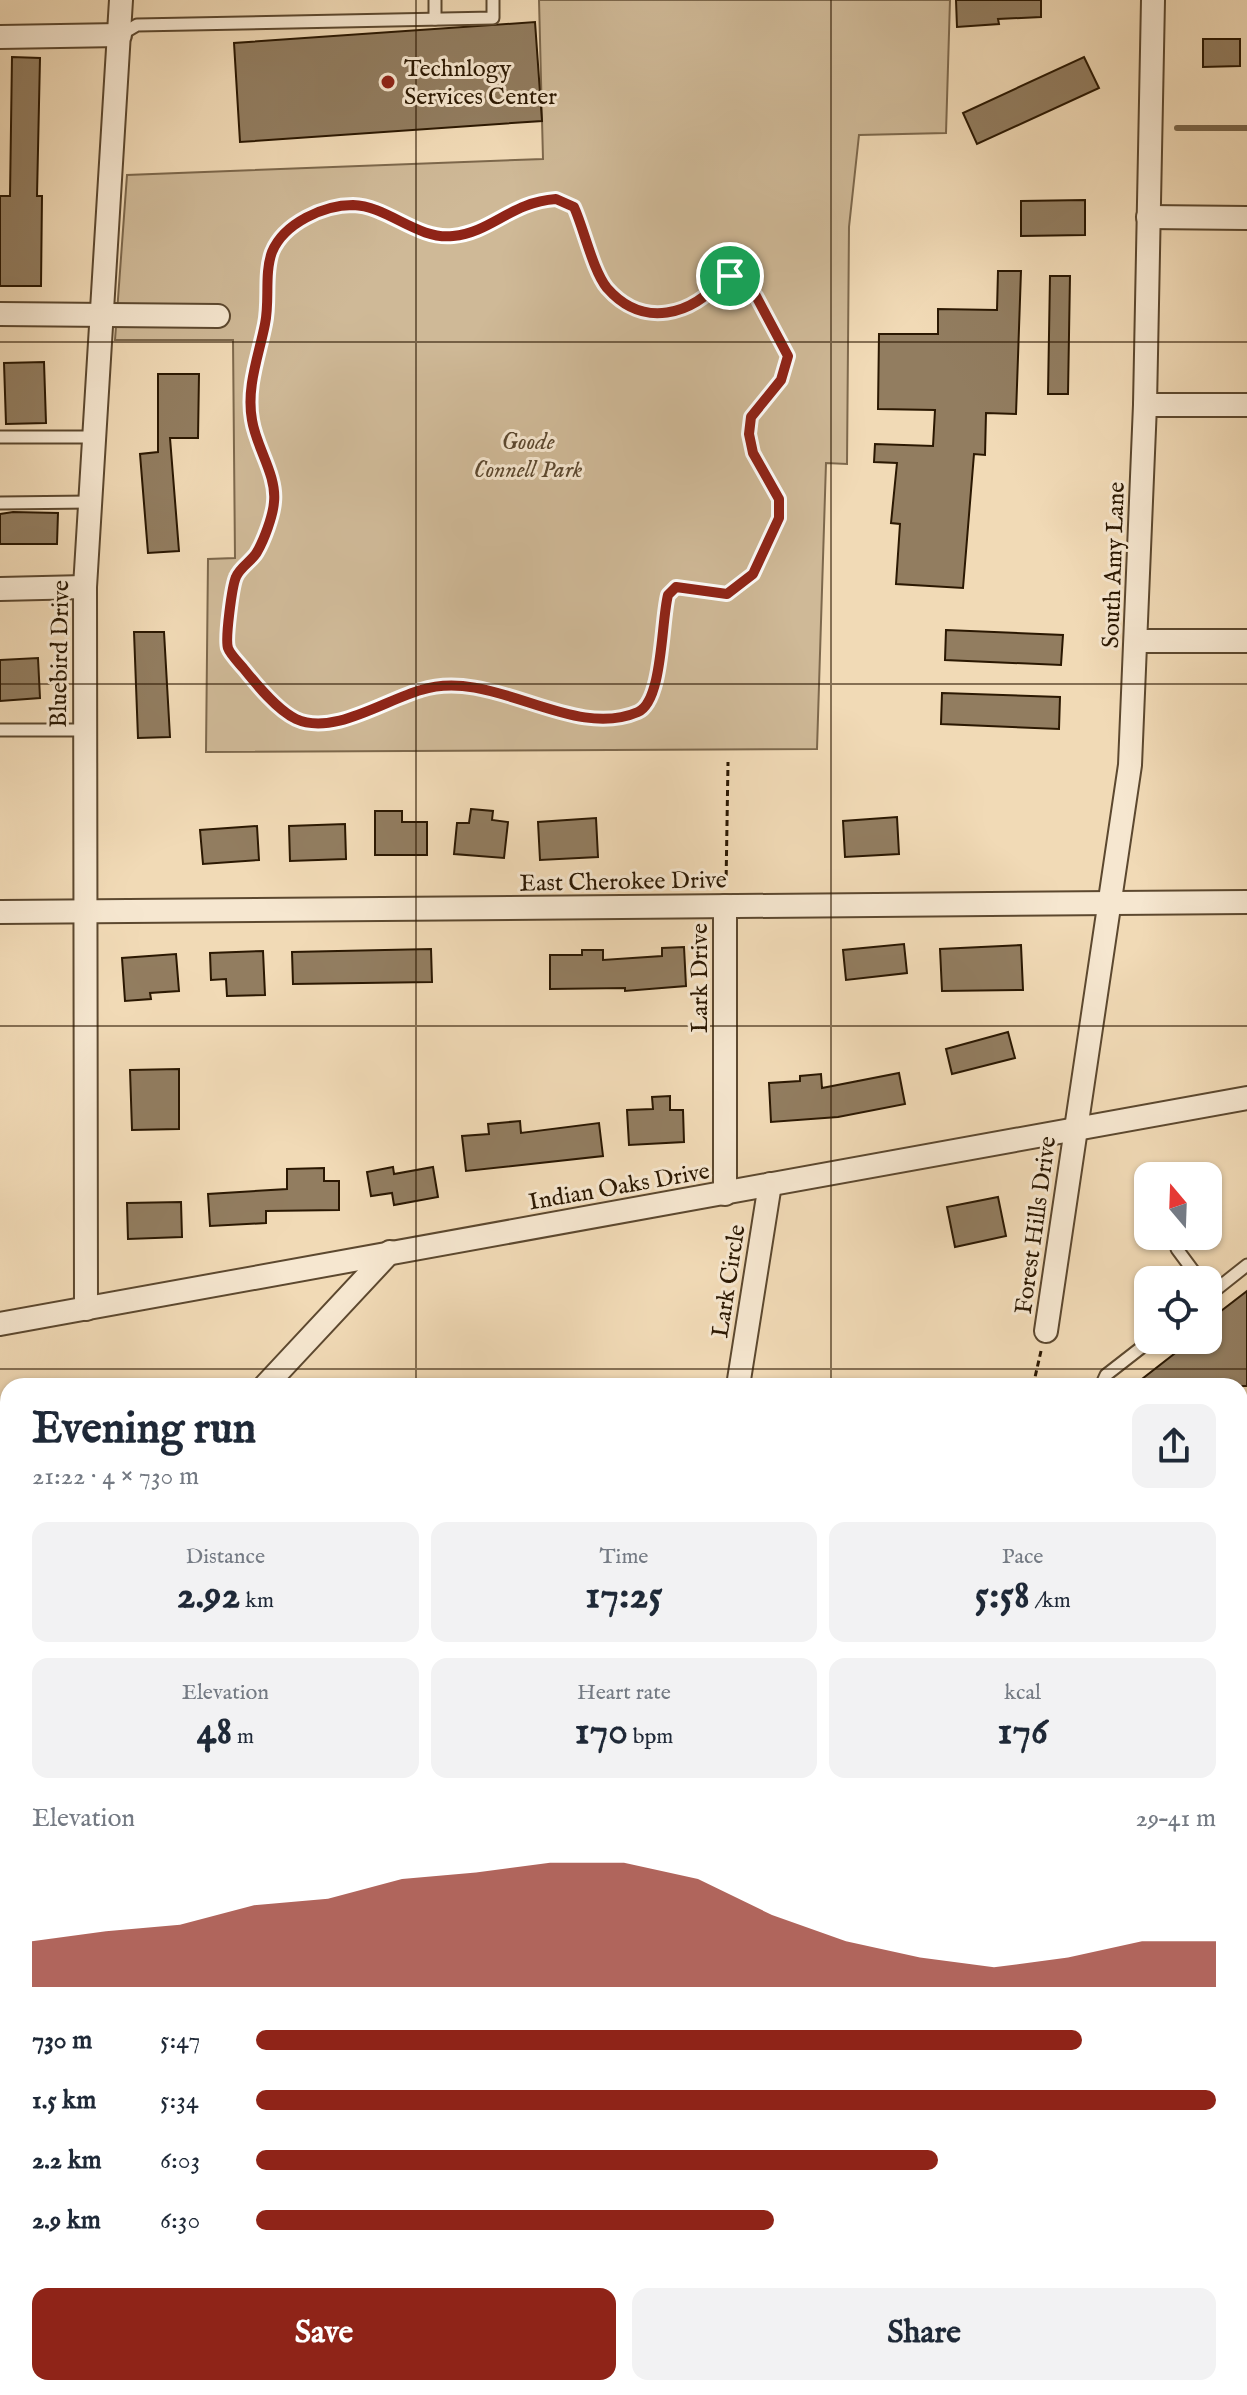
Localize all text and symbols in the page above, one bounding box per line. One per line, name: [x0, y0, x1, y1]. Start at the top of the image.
place label: Technlogy Services Center: [404, 54, 557, 113]
marker: Technlogy Services Center: [379, 73, 397, 91]
pin: [696, 242, 764, 310]
icon: arrive: [708, 254, 752, 298]
park label: Goode Connell Park: [474, 427, 583, 486]
street label: South Amy Lane: [1096, 481, 1133, 649]
street label: Bluebird Drive: [44, 580, 77, 728]
street label: East Cherokee Drive: [519, 865, 727, 900]
street label: Lark Drive: [685, 923, 716, 1033]
street label: Forest Hills Drive: [1009, 1134, 1064, 1316]
street label: Indian Oaks Drive: [526, 1156, 712, 1219]
north arrow: [1134, 1162, 1222, 1250]
map controls: [1134, 1162, 1222, 1354]
street label: Lark Circle: [705, 1222, 754, 1340]
button: locate: [1134, 1266, 1222, 1354]
text: Evening run: [32, 1402, 256, 1458]
button: share: [1132, 1404, 1216, 1488]
text: 21:22 · 4 × 730 m: [32, 1460, 199, 1493]
text: Distance: [186, 1543, 265, 1571]
text: Time: [600, 1543, 648, 1571]
text: Pace: [1002, 1543, 1043, 1571]
text: 2.92: [177, 1571, 240, 1622]
text: 17:25: [585, 1571, 663, 1622]
text: 5:58: [975, 1571, 1030, 1622]
text: km: [240, 1587, 274, 1615]
text: /km: [1030, 1587, 1071, 1615]
text: Elevation: [182, 1679, 269, 1707]
text: Heart rate: [577, 1679, 671, 1707]
text: kcal: [1004, 1679, 1041, 1707]
text: 48: [197, 1707, 232, 1758]
text: 170: [575, 1707, 628, 1758]
text: 176: [997, 1707, 1048, 1758]
text: m: [232, 1723, 254, 1751]
text: bpm: [628, 1723, 673, 1751]
text: Elevation: [32, 1802, 135, 1835]
text: 29–41 m: [1136, 1802, 1216, 1835]
text: 730 m: [32, 2024, 92, 2057]
text: 5:47: [160, 2024, 200, 2057]
text: 1.5 km: [32, 2084, 96, 2117]
text: 5:34: [160, 2084, 199, 2117]
text: 2.2 km: [32, 2144, 102, 2177]
text: 6:03: [160, 2144, 200, 2177]
text: 2.9 km: [32, 2204, 101, 2237]
text: 6:30: [160, 2204, 200, 2237]
button: Save: [32, 2288, 616, 2380]
button: Share: [632, 2288, 1216, 2380]

